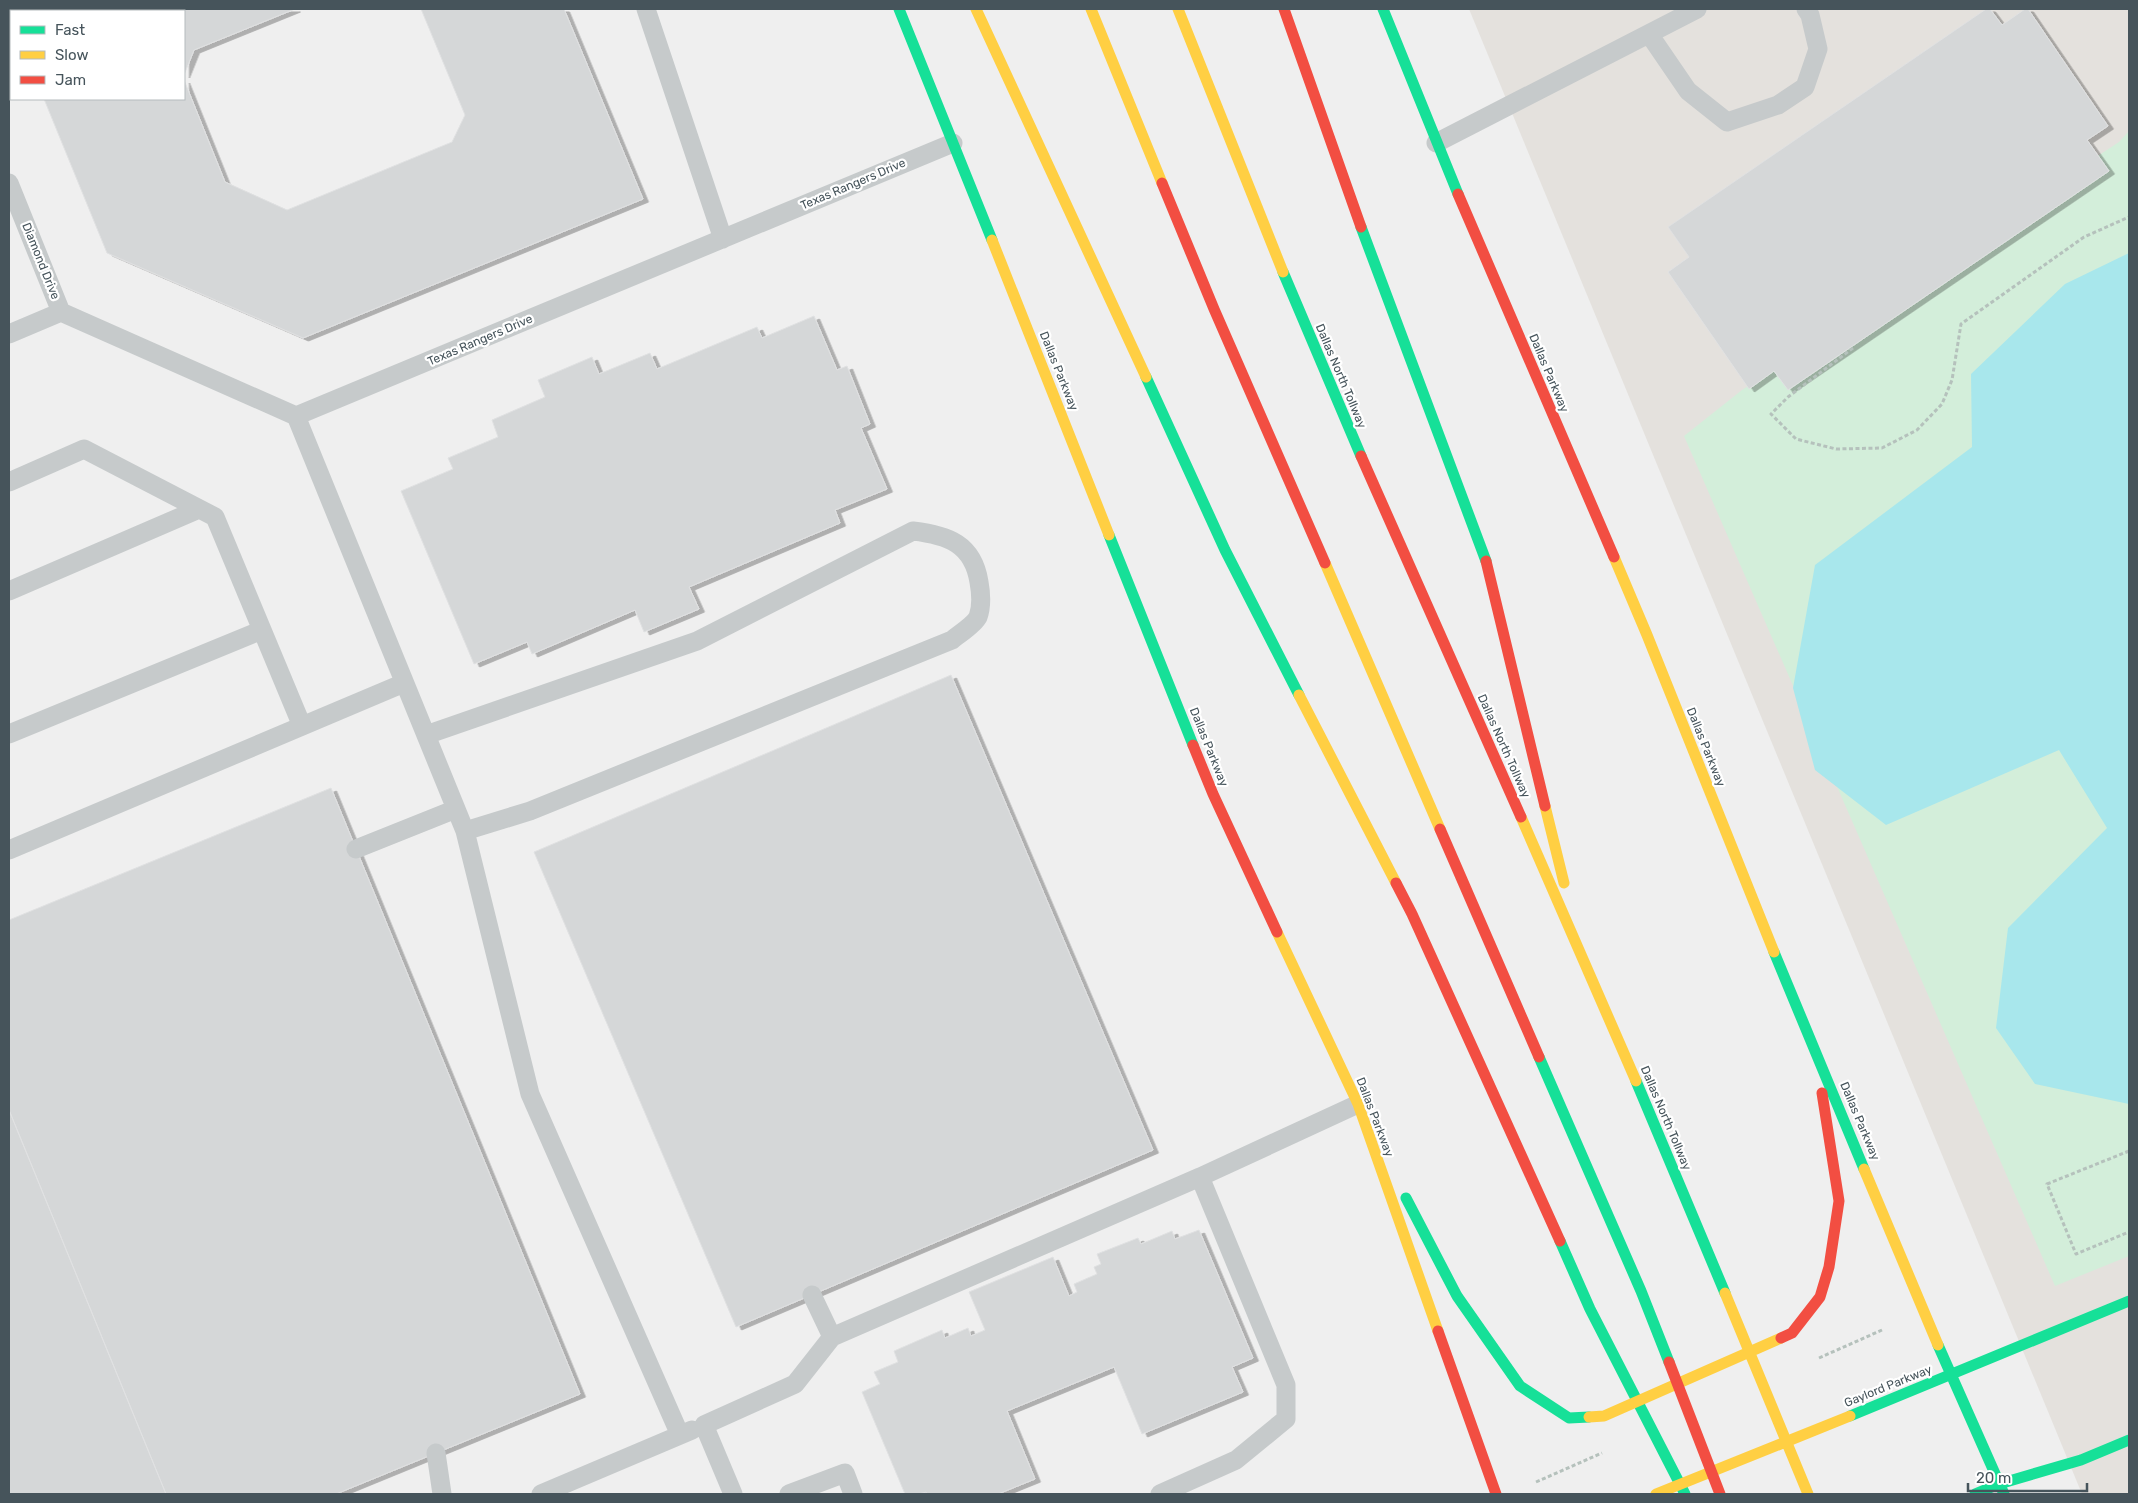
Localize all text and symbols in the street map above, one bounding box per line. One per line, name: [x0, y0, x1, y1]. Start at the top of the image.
legend: [10, 10, 185, 100]
text: Fast: [55, 21, 85, 39]
text: Slow: [55, 46, 88, 64]
text: Jam: [55, 71, 86, 89]
street label: Texas Rangers Drive: [798, 155, 908, 212]
street label: Diamond Drive: [19, 221, 63, 302]
street label: Texas Rangers Drive: [425, 311, 535, 368]
street label: Dallas North Tollway: [1313, 322, 1369, 431]
street label: Dallas Parkway: [1037, 329, 1081, 413]
street label: Dallas Parkway: [1526, 332, 1572, 415]
street label: Dallas North Tollway: [1475, 692, 1533, 800]
street label: Dallas Parkway: [1187, 705, 1231, 789]
street label: Dallas Parkway: [1684, 705, 1728, 789]
street label: Dallas North Tollway: [1638, 1064, 1694, 1173]
street label: Dallas Parkway: [1353, 1075, 1397, 1159]
street label: Dallas Parkway: [1837, 1080, 1883, 1163]
street label: Gaylord Parkway: [1842, 1362, 1934, 1410]
scale bar: [1968, 1460, 2087, 1492]
text: 20 m: [1976, 1469, 2011, 1487]

